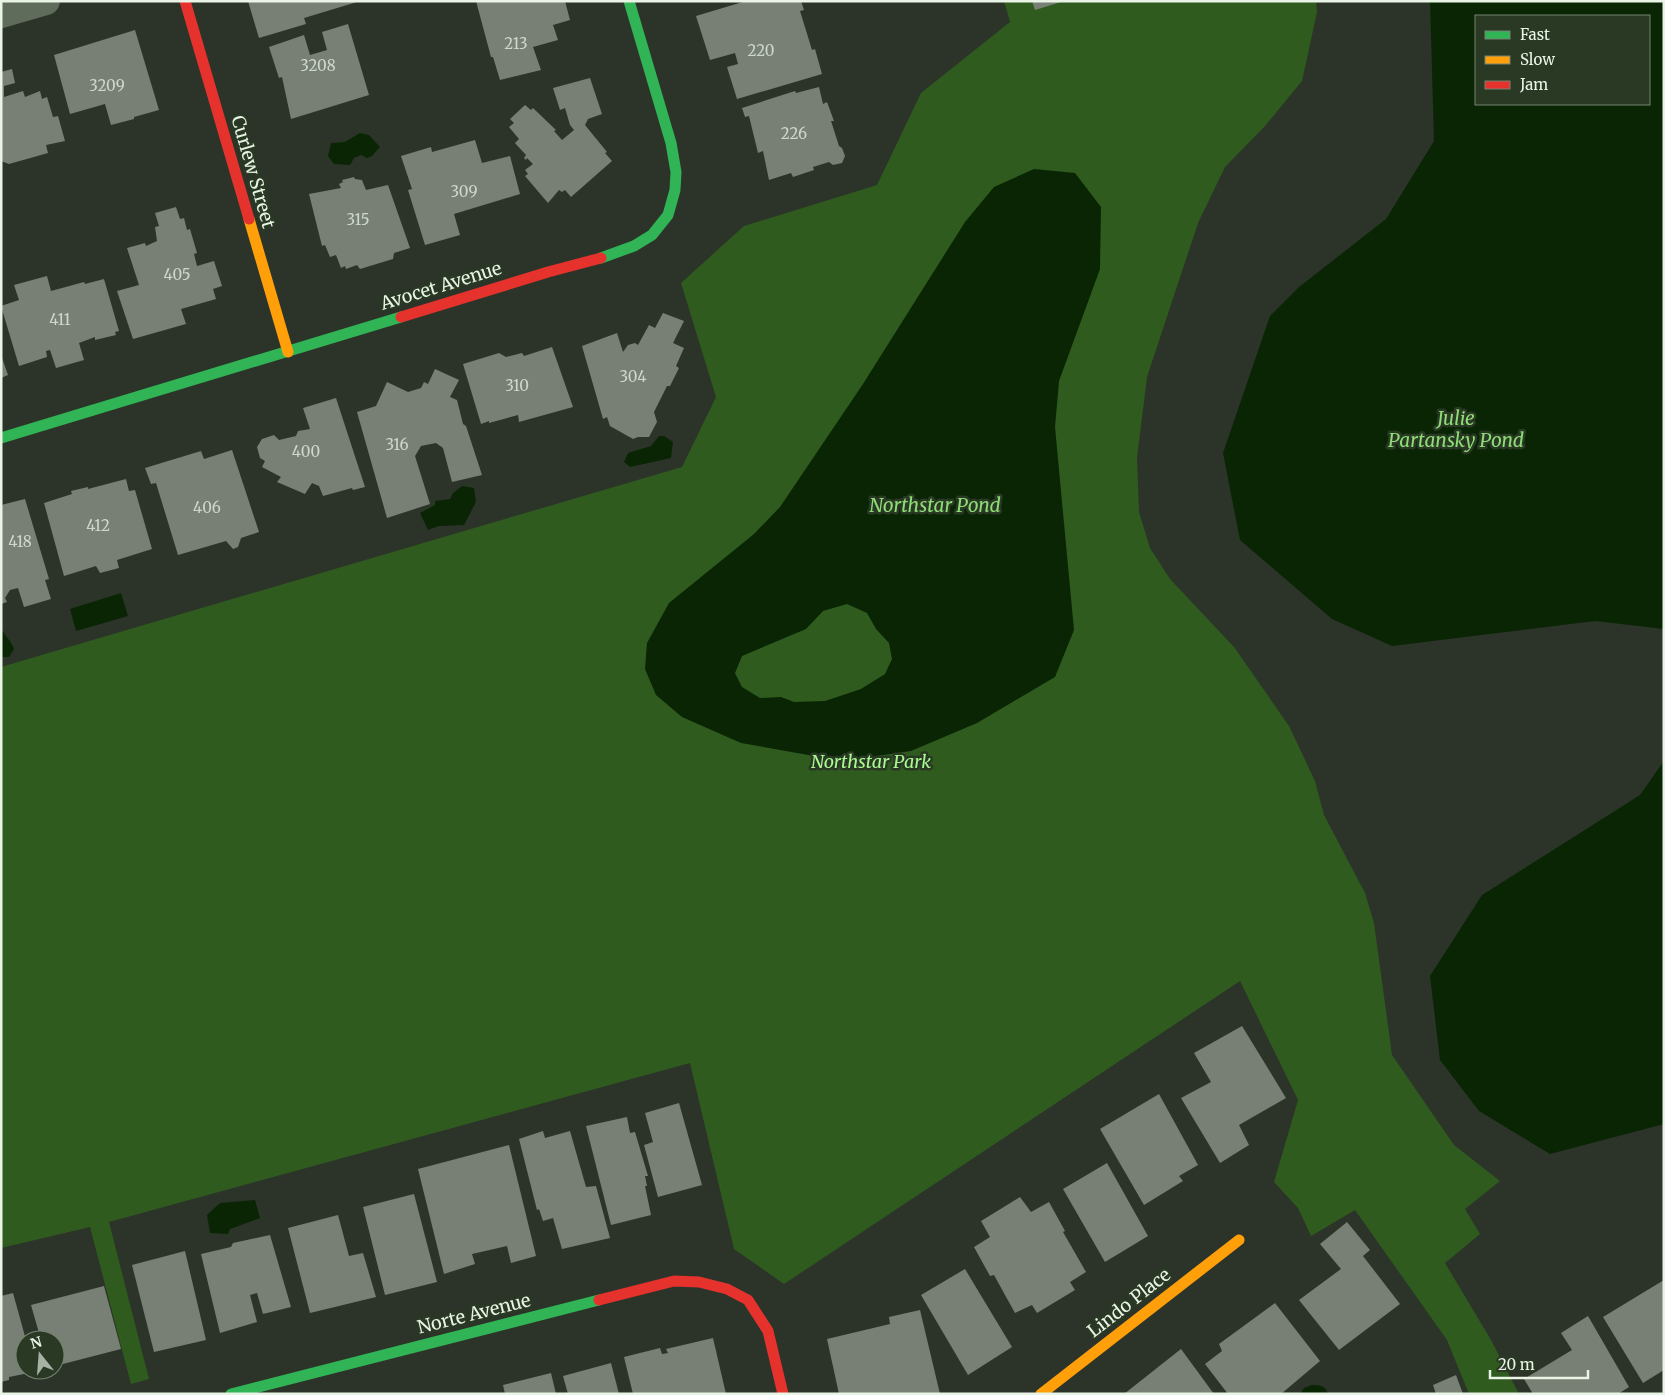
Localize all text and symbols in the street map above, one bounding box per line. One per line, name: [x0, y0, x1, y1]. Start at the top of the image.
legend: [1475, 15, 1650, 105]
text: Fast: [1520, 25, 1550, 44]
house number: 213: [504, 34, 528, 53]
house number: 220: [748, 41, 774, 60]
text: Slow: [1520, 50, 1555, 69]
house number: 3208: [300, 56, 336, 75]
text: Jam: [1519, 75, 1548, 94]
house number: 3209: [89, 76, 125, 95]
street label: Curlew Street: [226, 113, 281, 231]
house number: 226: [781, 124, 807, 143]
house number: 309: [450, 182, 478, 201]
house number: 315: [346, 210, 370, 229]
street label: Avocet Avenue: [377, 256, 504, 315]
house number: 405: [163, 265, 191, 284]
house number: 411: [49, 310, 71, 329]
house number: 304: [619, 367, 647, 386]
house number: 310: [505, 376, 529, 395]
water label: Julie Partansky Pond: [1388, 406, 1524, 452]
house number: 316: [385, 435, 409, 454]
house number: 400: [292, 442, 320, 461]
water label: Northstar Pond: [869, 493, 1001, 517]
house number: 406: [193, 498, 221, 517]
house number: 412: [86, 516, 110, 535]
house number: 418: [8, 532, 32, 551]
park label: Northstar Park: [811, 750, 931, 773]
street label: Lindo Place: [1082, 1263, 1175, 1342]
street label: Norte Avenue: [415, 1288, 533, 1339]
north arrow: [15, 1330, 65, 1380]
text: N: [28, 1332, 44, 1353]
scale bar: [1490, 1348, 1588, 1380]
text: 20 m: [1498, 1355, 1535, 1374]

